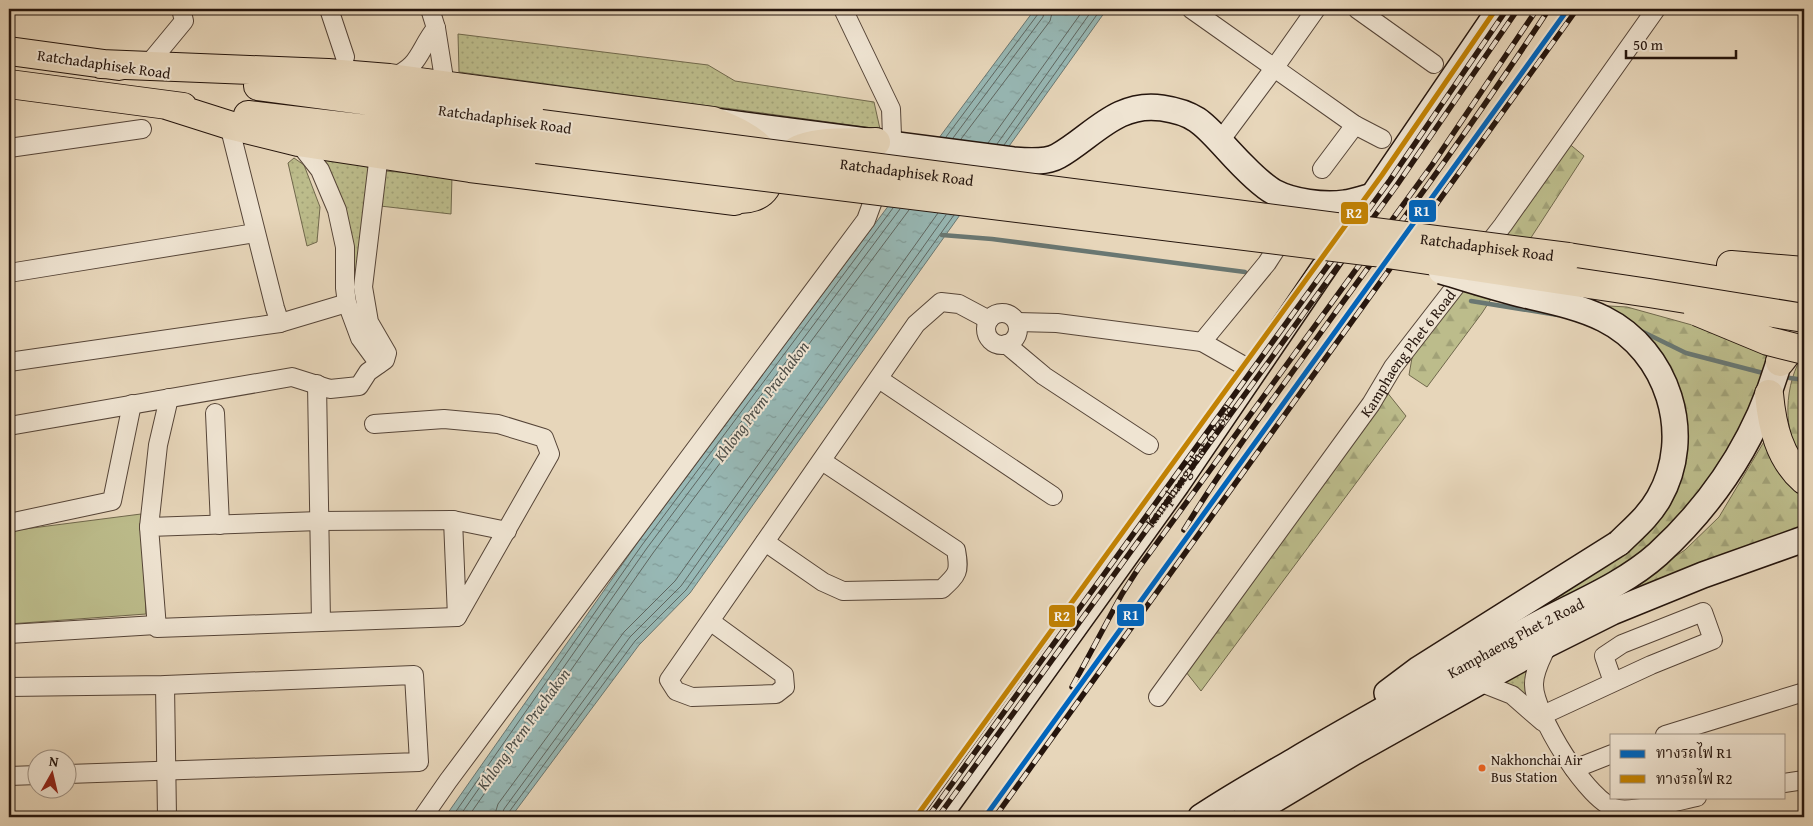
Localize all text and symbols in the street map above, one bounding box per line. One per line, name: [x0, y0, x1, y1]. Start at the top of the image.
scale bar: [1626, 28, 1736, 60]
text: 50 m: [1633, 34, 1664, 55]
street label: Ratchadaphisek Road: [36, 44, 172, 84]
street label: Ratchadaphisek Road: [437, 99, 573, 139]
street label: Ratchadaphisek Road: [839, 152, 975, 190]
line badge: R1: [1408, 199, 1437, 223]
line badge: R2: [1340, 201, 1369, 225]
text: R1: [1414, 201, 1430, 221]
text: R2: [1346, 203, 1362, 223]
street label: Ratchadaphisek Road: [1419, 227, 1555, 266]
street label: Kamphaeng Phet 6 Road: [1355, 285, 1460, 421]
water label: Khlong Prem Prachakon: [707, 336, 814, 467]
street label: Kamphang Phet 6 Road: [1139, 400, 1239, 531]
street label: Kamphaeng Phet 2 Road: [1443, 592, 1587, 683]
line badge: R1: [1116, 603, 1145, 627]
line badge: R2: [1048, 604, 1076, 628]
text: R1: [1123, 605, 1139, 625]
text: R2: [1054, 606, 1070, 626]
water label: Khlong Prem Prachakon: [470, 663, 576, 796]
legend: [1610, 734, 1786, 798]
text: ทางรถไฟ R1: [1656, 742, 1732, 763]
north arrow: [28, 748, 78, 798]
place label: Nakhonchai Air Bus Station: [1491, 750, 1583, 787]
text: N: [48, 751, 60, 772]
marker: Nakhonchai Air Bus Station: [1477, 763, 1487, 773]
text: ทางรถไฟ R2: [1656, 768, 1732, 789]

